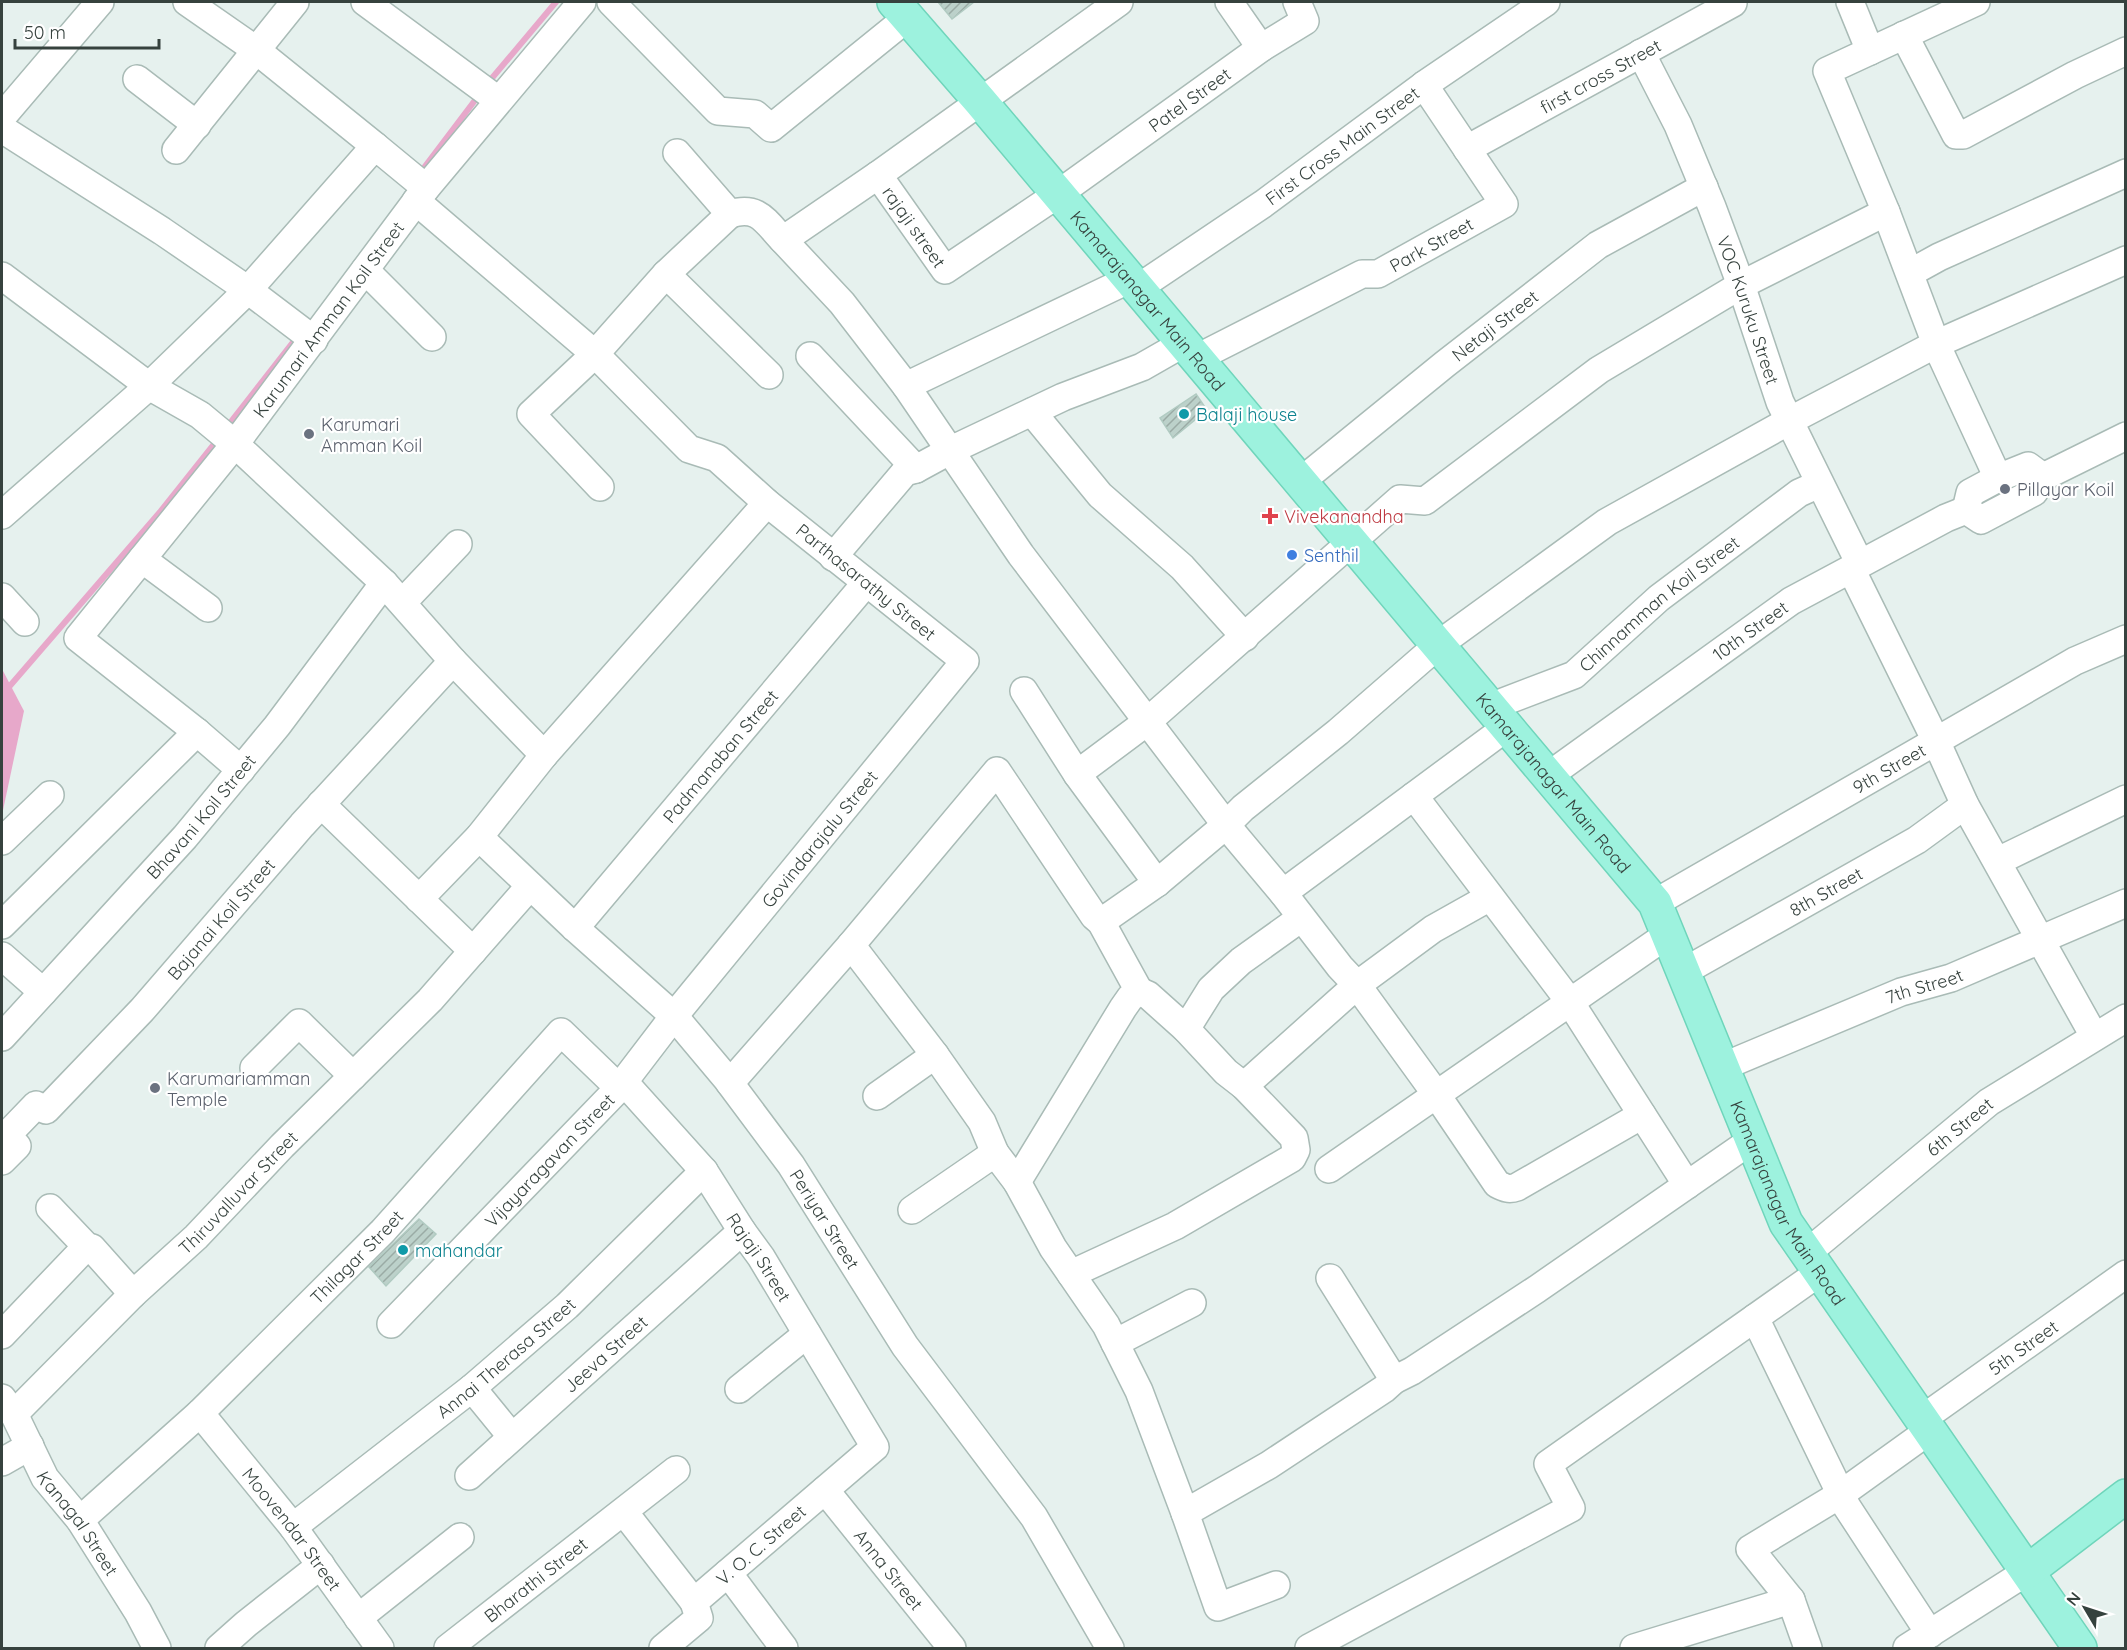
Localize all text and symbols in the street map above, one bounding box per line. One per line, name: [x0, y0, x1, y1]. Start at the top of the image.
scale bar: [15, 12, 159, 50]
text: 50 m: [24, 21, 66, 44]
street label: first cross Street: [1536, 33, 1665, 118]
street label: Patel Street: [1144, 62, 1235, 137]
street label: First Cross Main Street: [1261, 81, 1424, 210]
street label: rajaji street: [878, 181, 951, 272]
street label: Kamarajanagar Main Road: [1066, 206, 1230, 396]
street label: Park Street: [1385, 212, 1477, 277]
street label: Karumari Amman Koil Street: [247, 217, 409, 422]
street label: VOC Kuruku Street: [1712, 233, 1785, 387]
street label: Netaji Street: [1447, 285, 1543, 366]
place label: Balaji house: [1196, 403, 1297, 426]
marker: Balaji house: [1177, 407, 1191, 421]
place label: Karumari Amman Koil: [321, 413, 422, 457]
marker: Karumari Amman Koil: [302, 427, 316, 441]
place label: Pillayar Koil: [2017, 478, 2114, 501]
marker: Pillayar Koil: [1998, 482, 2012, 496]
place label: Vivekanandha: [1284, 505, 1404, 528]
marker: Vivekanandha: [1261, 507, 1279, 525]
street label: Parthasarathy Street: [791, 518, 941, 646]
street label: Chinnamman Koil Street: [1574, 530, 1744, 677]
place label: Senthil: [1304, 544, 1359, 567]
marker: Senthil: [1285, 548, 1299, 562]
street label: 10th Street: [1708, 595, 1792, 665]
street label: Padmanaban Street: [657, 685, 783, 827]
street label: Kamarajanagar Main Road: [1471, 688, 1636, 878]
street label: 9th Street: [1848, 738, 1930, 798]
street label: Bhavani Koil Street: [141, 749, 260, 884]
street label: Govindarajalu Street: [756, 765, 882, 912]
street label: Bajanai Koil Street: [162, 853, 280, 984]
street label: 8th Street: [1785, 862, 1866, 921]
street label: 7th Street: [1882, 963, 1966, 1009]
place label: Karumariamman Temple: [167, 1067, 310, 1111]
marker: Karumariamman Temple: [148, 1081, 162, 1095]
street label: Vijayaragavan Street: [480, 1088, 619, 1232]
street label: 6th Street: [1921, 1092, 1998, 1161]
street label: Kamarajanagar Main Road: [1726, 1097, 1851, 1310]
street label: Thiruvalluvar Street: [173, 1126, 302, 1259]
street label: Periyar Street: [785, 1165, 865, 1273]
street label: Thilagar Street: [305, 1205, 408, 1309]
street label: Rajaji Street: [722, 1208, 797, 1306]
place label: mahandar: [415, 1239, 503, 1262]
marker: mahandar: [396, 1243, 410, 1257]
street label: Annai Therasa Street: [432, 1293, 580, 1423]
street label: Jeeva Street: [558, 1310, 652, 1397]
street label: 5th Street: [1984, 1315, 2062, 1380]
street label: Moovendar Street: [237, 1462, 346, 1595]
street label: Kanagal Street: [32, 1467, 124, 1580]
street label: V. O. C. Street: [711, 1500, 811, 1590]
street label: Anna Street: [849, 1524, 928, 1615]
street label: Bharathi Street: [479, 1532, 592, 1627]
north arrow: [2055, 1578, 2115, 1638]
text: N: [2062, 1588, 2085, 1609]

